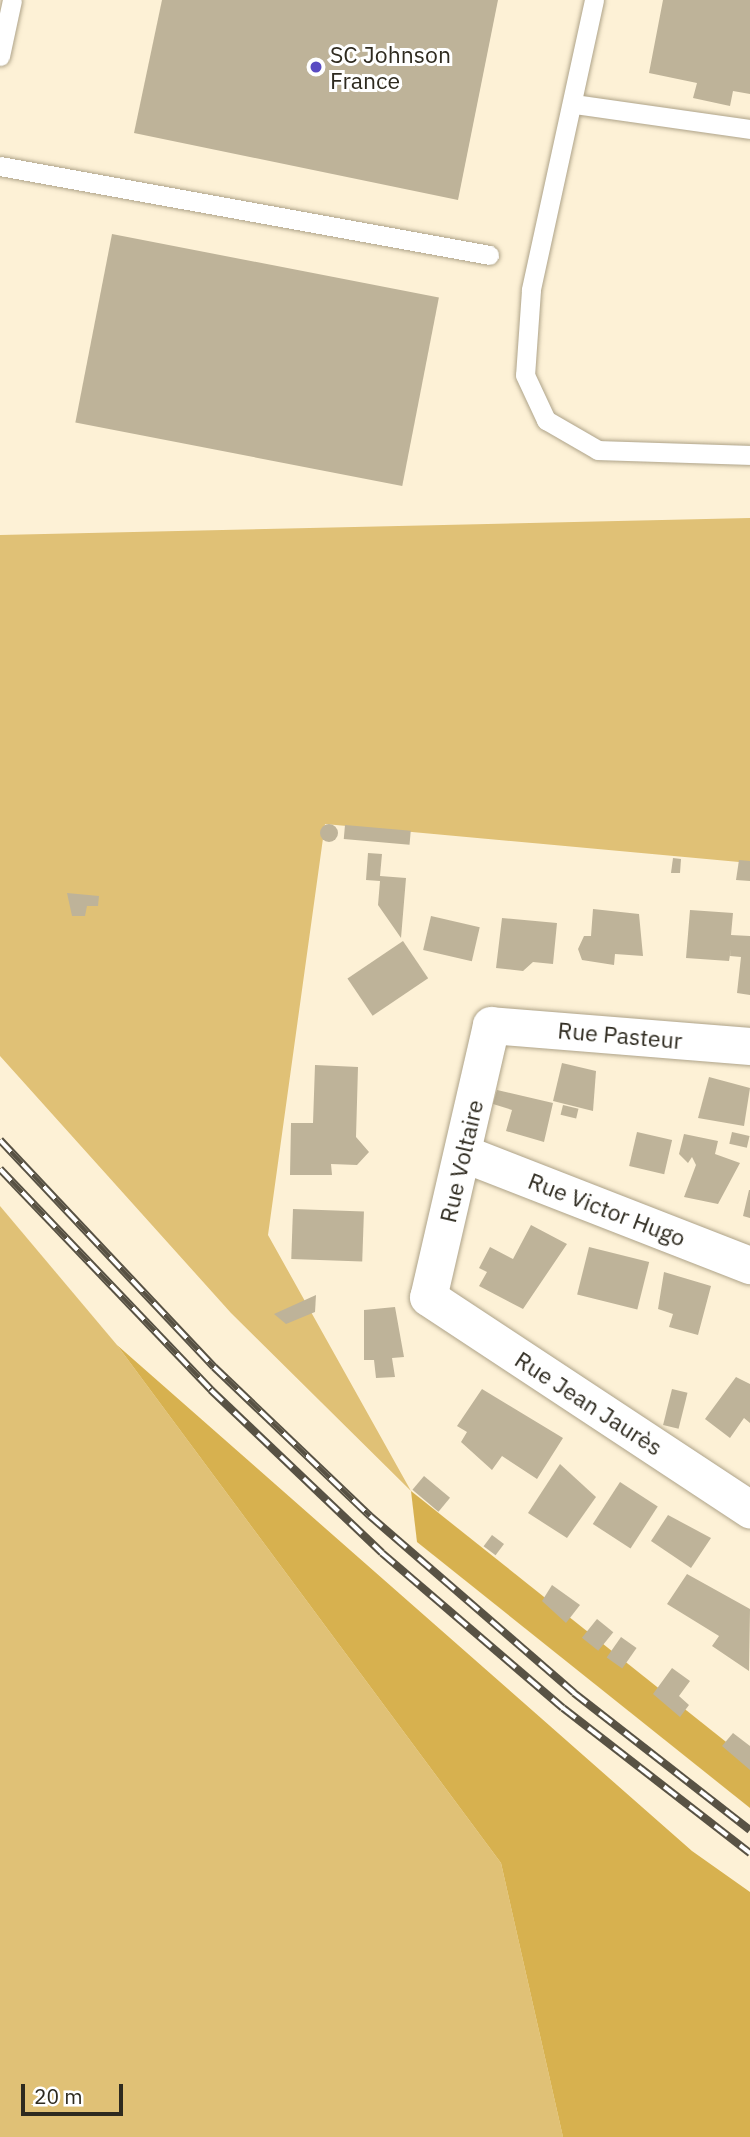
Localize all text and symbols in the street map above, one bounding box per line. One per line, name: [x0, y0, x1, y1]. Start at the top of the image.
place label: SC Johnson France: [330, 40, 451, 94]
marker: SC Johnson France: [308, 59, 324, 75]
street label: Rue Pasteur: [557, 1016, 683, 1054]
street label: Rue Voltaire: [433, 1097, 489, 1225]
street label: Rue Victor Hugo: [525, 1166, 689, 1252]
street label: Rue Jean Jaurès: [510, 1345, 668, 1461]
scale bar: [24, 2070, 126, 2114]
text: 20 m: [34, 2082, 83, 2110]

